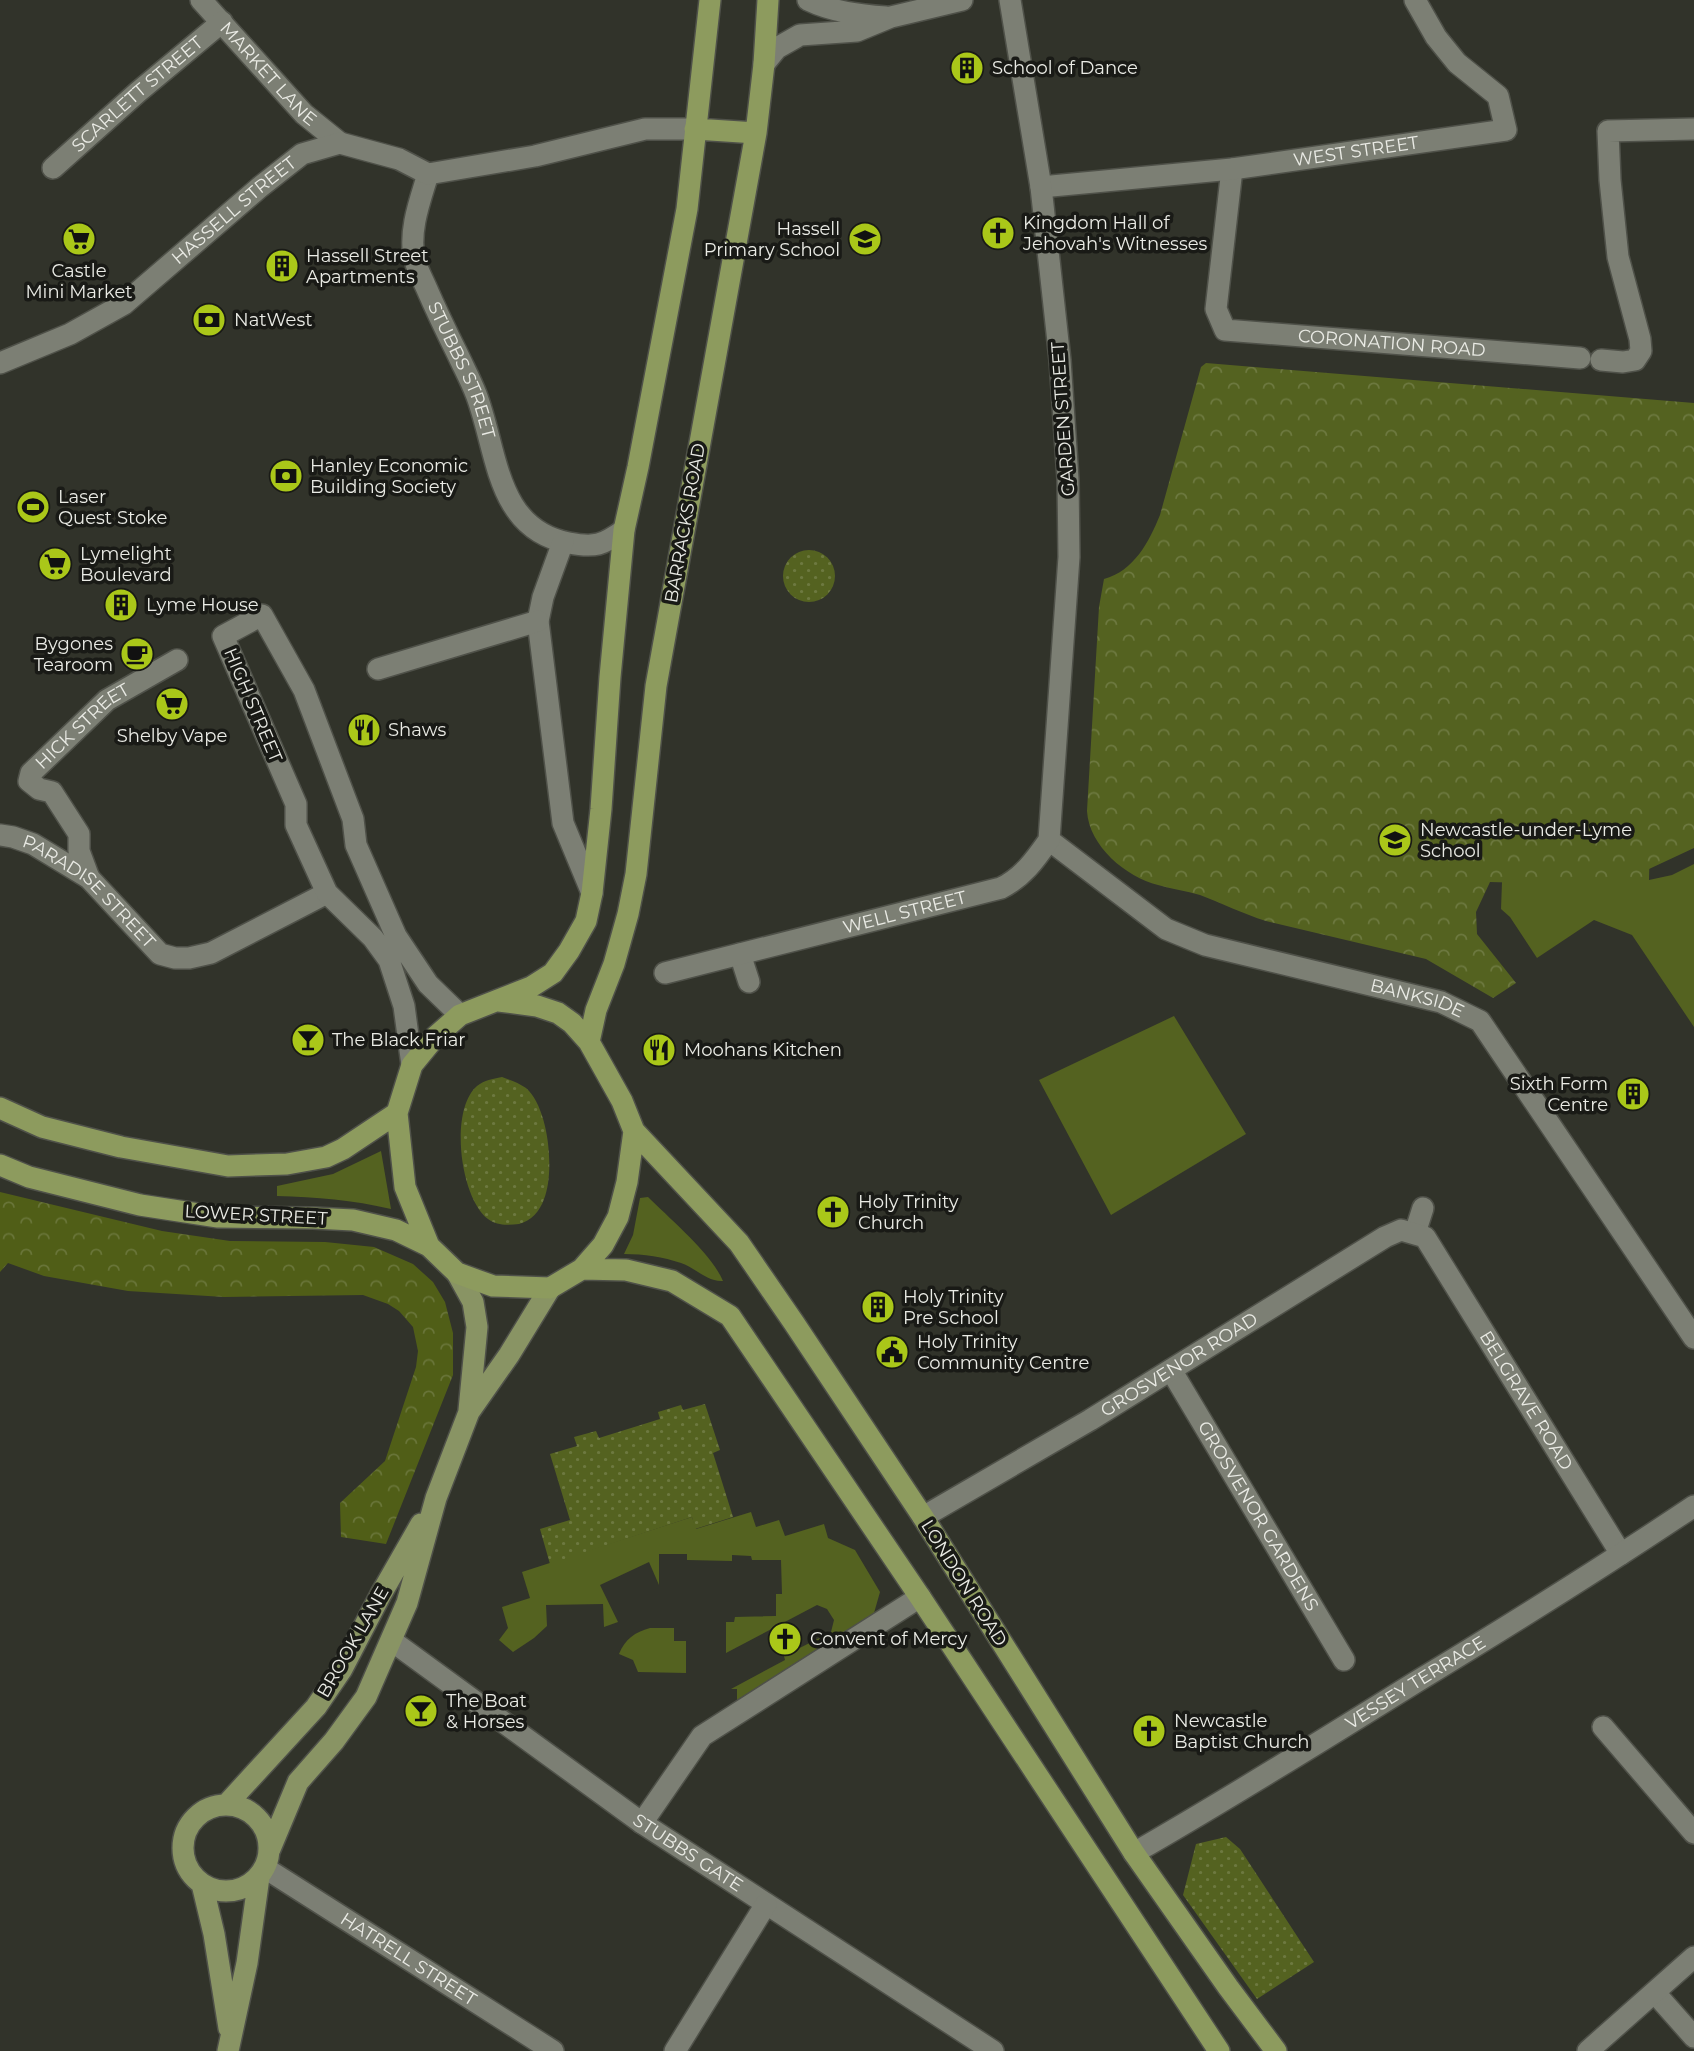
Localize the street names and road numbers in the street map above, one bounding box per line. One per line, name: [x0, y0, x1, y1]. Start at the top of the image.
street label: MARKET LANE: [215, 17, 321, 131]
street label: SCARLETT STREET: [67, 31, 208, 157]
street label: WEST STREET: [1292, 131, 1421, 171]
street label: HASSELL STREET: [167, 151, 301, 269]
street label: STUBBS STREET: [423, 298, 500, 441]
street label: CORONATION ROAD: [1297, 325, 1486, 362]
street label: GARDEN STREET: [1047, 340, 1079, 497]
street label: BARRACKS ROAD: [660, 441, 710, 605]
street label: HIGH STREET: [219, 645, 287, 766]
street label: HICK STREET: [31, 678, 134, 774]
street label: PARADISE STREET: [20, 830, 160, 953]
street label: WELL STREET: [840, 886, 969, 939]
street label: BANKSIDE: [1368, 974, 1468, 1023]
street label: LOWER STREET: [184, 1200, 329, 1230]
street label: GROSVENOR ROAD: [1097, 1308, 1262, 1422]
street label: BELGRAVE ROAD: [1475, 1327, 1578, 1474]
street label: GROSVENOR GARDENS: [1193, 1417, 1323, 1615]
street label: LONDON ROAD: [916, 1516, 1012, 1650]
street label: BROOK LANE: [312, 1583, 394, 1701]
street label: VESSEY TERRACE: [1341, 1631, 1490, 1734]
street label: STUBBS GATE: [629, 1809, 747, 1897]
street label: HATRELL STREET: [336, 1908, 481, 2011]

